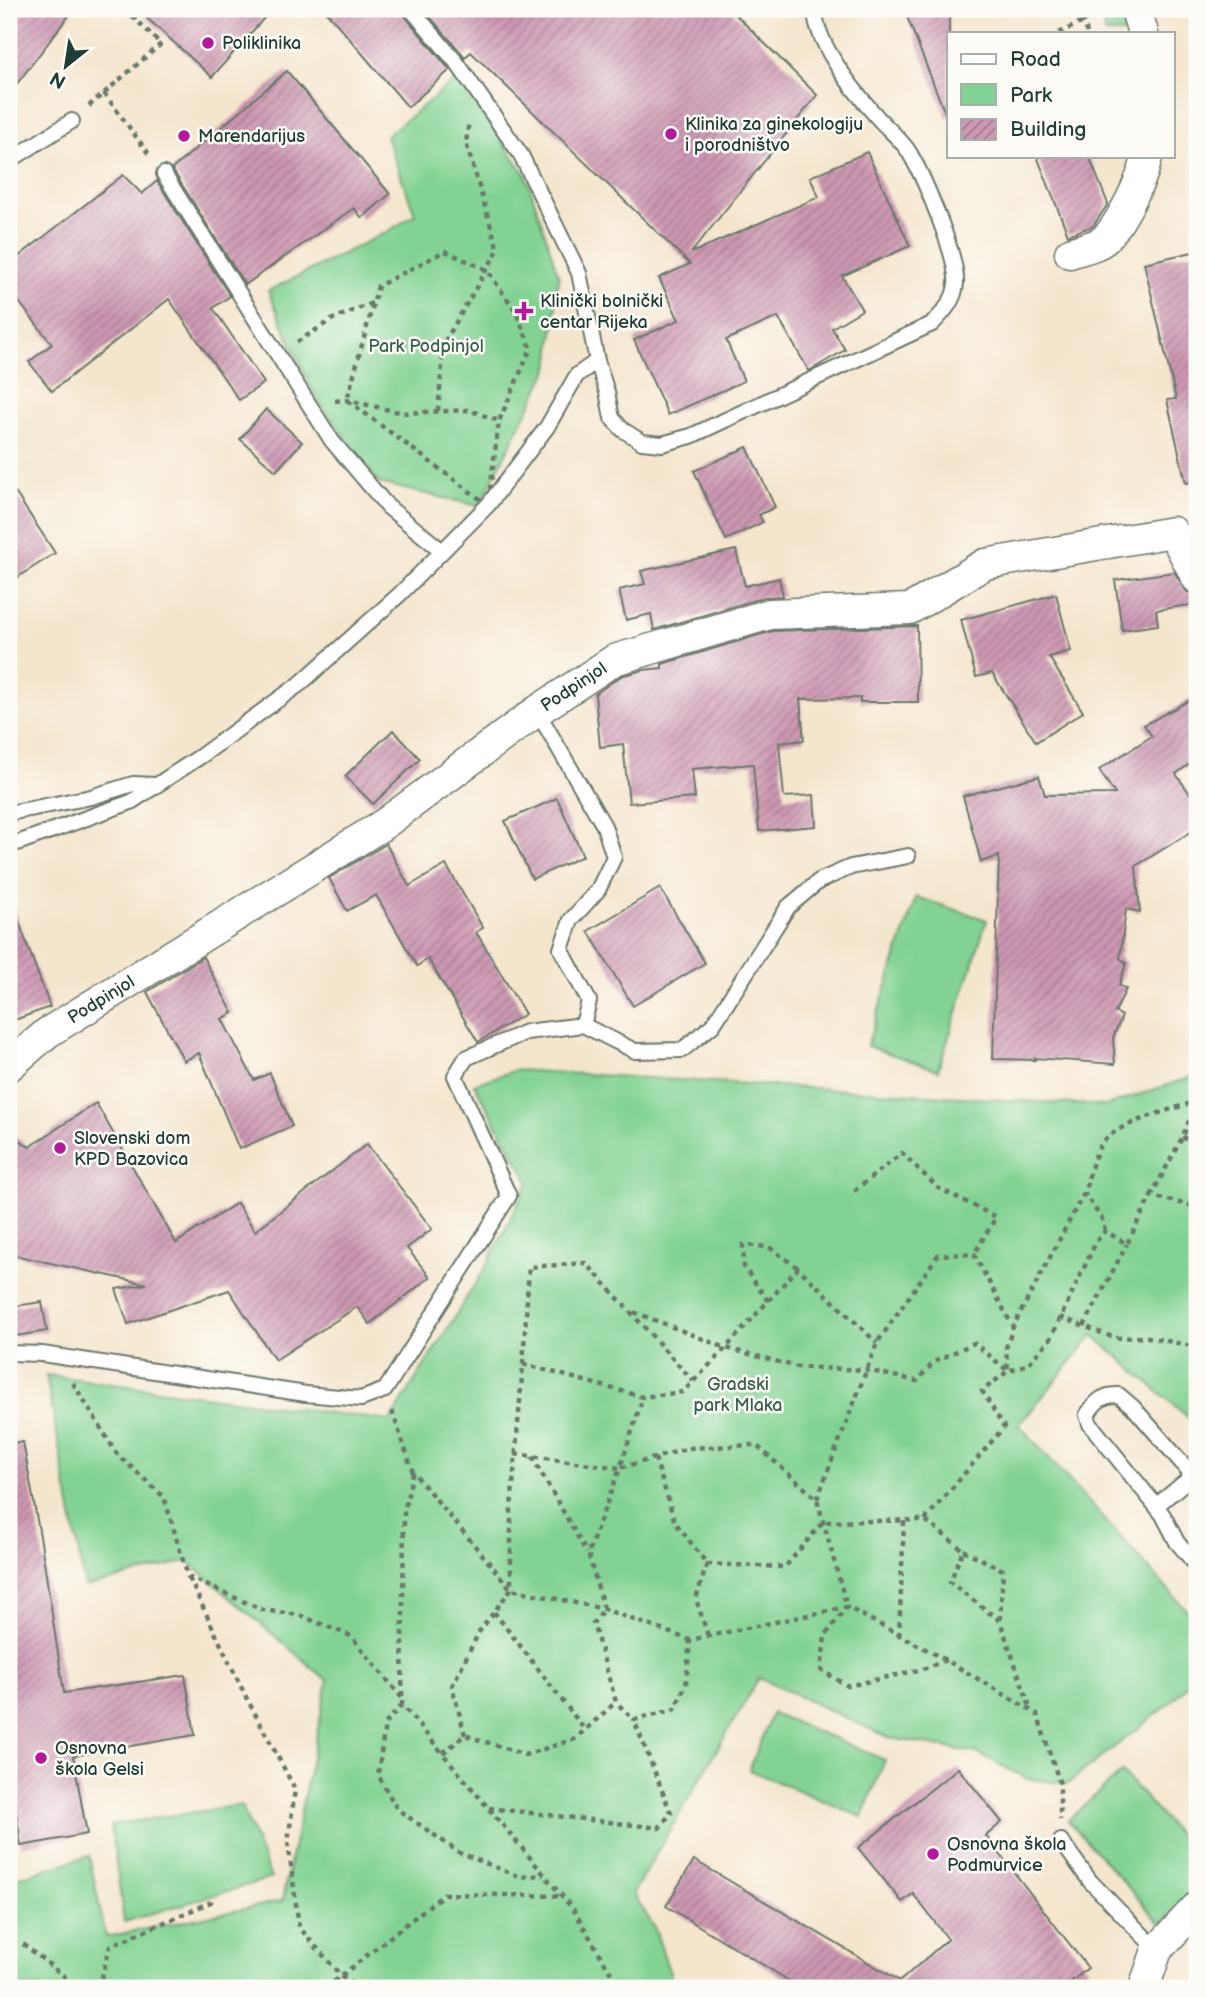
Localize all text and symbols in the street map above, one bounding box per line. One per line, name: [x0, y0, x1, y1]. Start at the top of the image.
north arrow: [32, 32, 102, 102]
legend: [947, 32, 1174, 158]
place label: Poliklinika: [222, 33, 301, 54]
marker: Poliklinika: [200, 35, 216, 51]
text: Road: [1010, 47, 1061, 72]
text: N: [46, 66, 70, 93]
text: Park: [1010, 83, 1053, 108]
place label: Klinika za ginekologiju i porodništvo: [685, 114, 863, 156]
text: Building: [1010, 117, 1086, 142]
place label: Marendarijus: [198, 126, 305, 147]
marker: Klinika za ginekologiju i porodništvo: [663, 126, 679, 142]
marker: Marendarijus: [176, 128, 192, 144]
place label: Klinički bolnički centar Rijeka: [540, 291, 663, 333]
marker: Klinički bolnički centar Rijeka: [514, 301, 534, 321]
park label: Park Podpinjol: [368, 336, 484, 357]
street label: Podpinjol: [537, 657, 610, 716]
street label: Podpinjol: [64, 971, 138, 1028]
place label: Slovenski dom KPD Bazovica: [74, 1128, 190, 1170]
marker: Slovenski dom KPD Bazovica: [52, 1140, 68, 1156]
park label: Gradski park Mlaka: [693, 1374, 783, 1416]
place label: Osnovna škola Gelsi: [55, 1738, 144, 1780]
marker: Osnovna škola Gelsi: [33, 1750, 49, 1766]
place label: Osnovna škola Podmurvice: [947, 1834, 1067, 1876]
marker: Osnovna škola Podmurvice: [925, 1846, 941, 1862]

